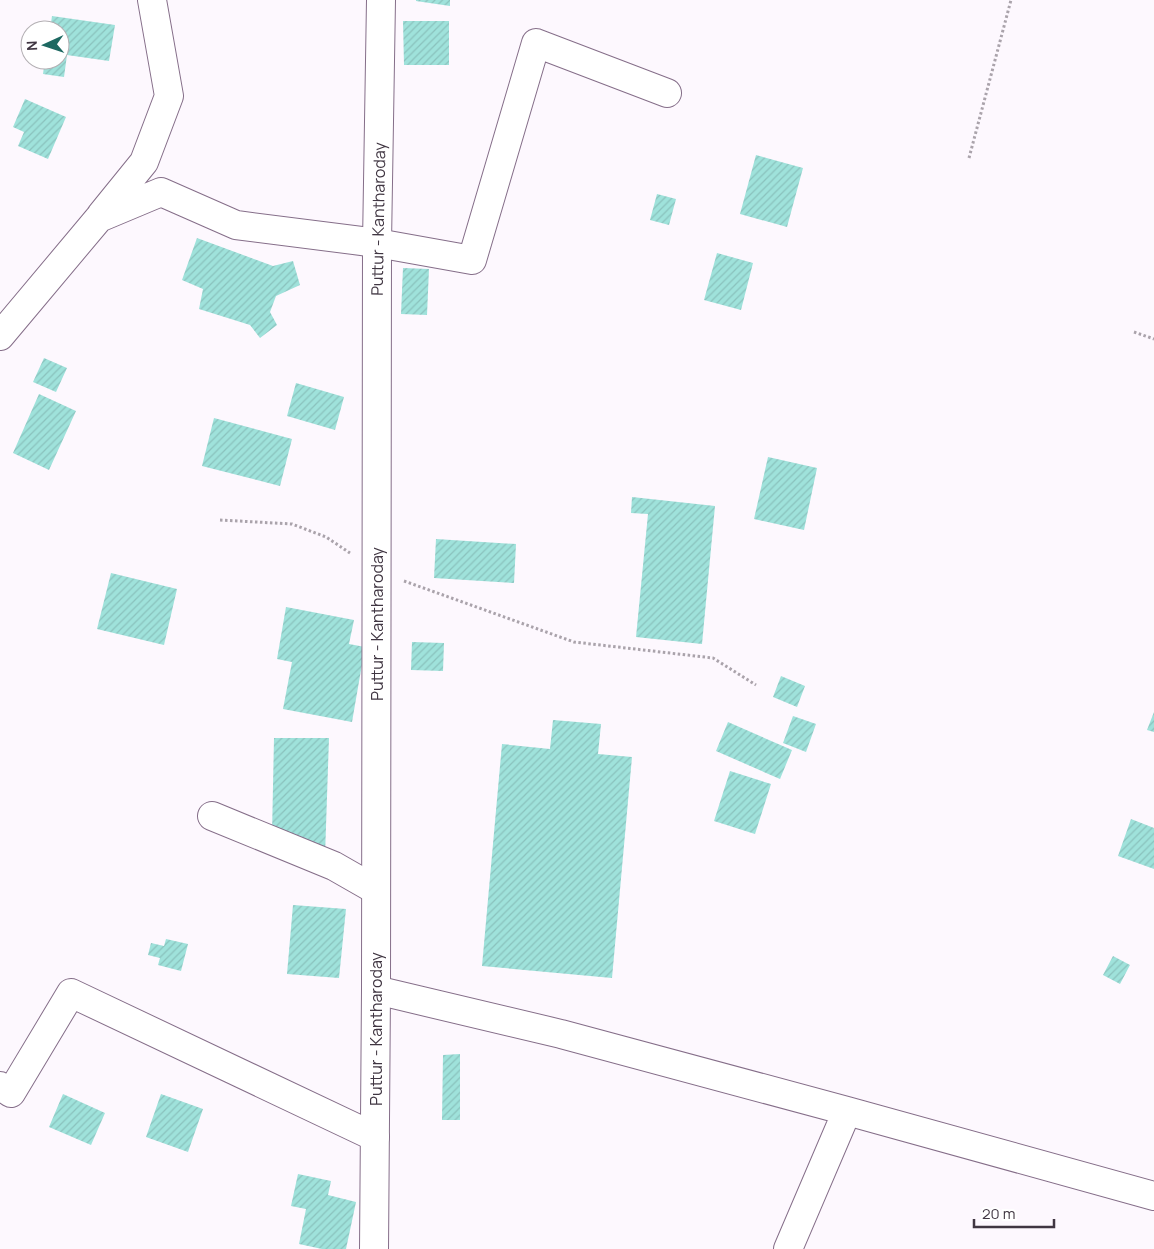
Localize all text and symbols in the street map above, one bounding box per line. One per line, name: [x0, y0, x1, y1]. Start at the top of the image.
north arrow: [20, 20, 70, 70]
text: N: [22, 40, 41, 51]
street label: Puttur - Kantharoday: [366, 142, 390, 296]
street label: Puttur - Kantharoday: [366, 547, 388, 701]
street label: Puttur - Kantharoday: [365, 952, 387, 1106]
scale bar: [974, 1196, 1054, 1228]
text: 20 m: [982, 1203, 1015, 1224]

